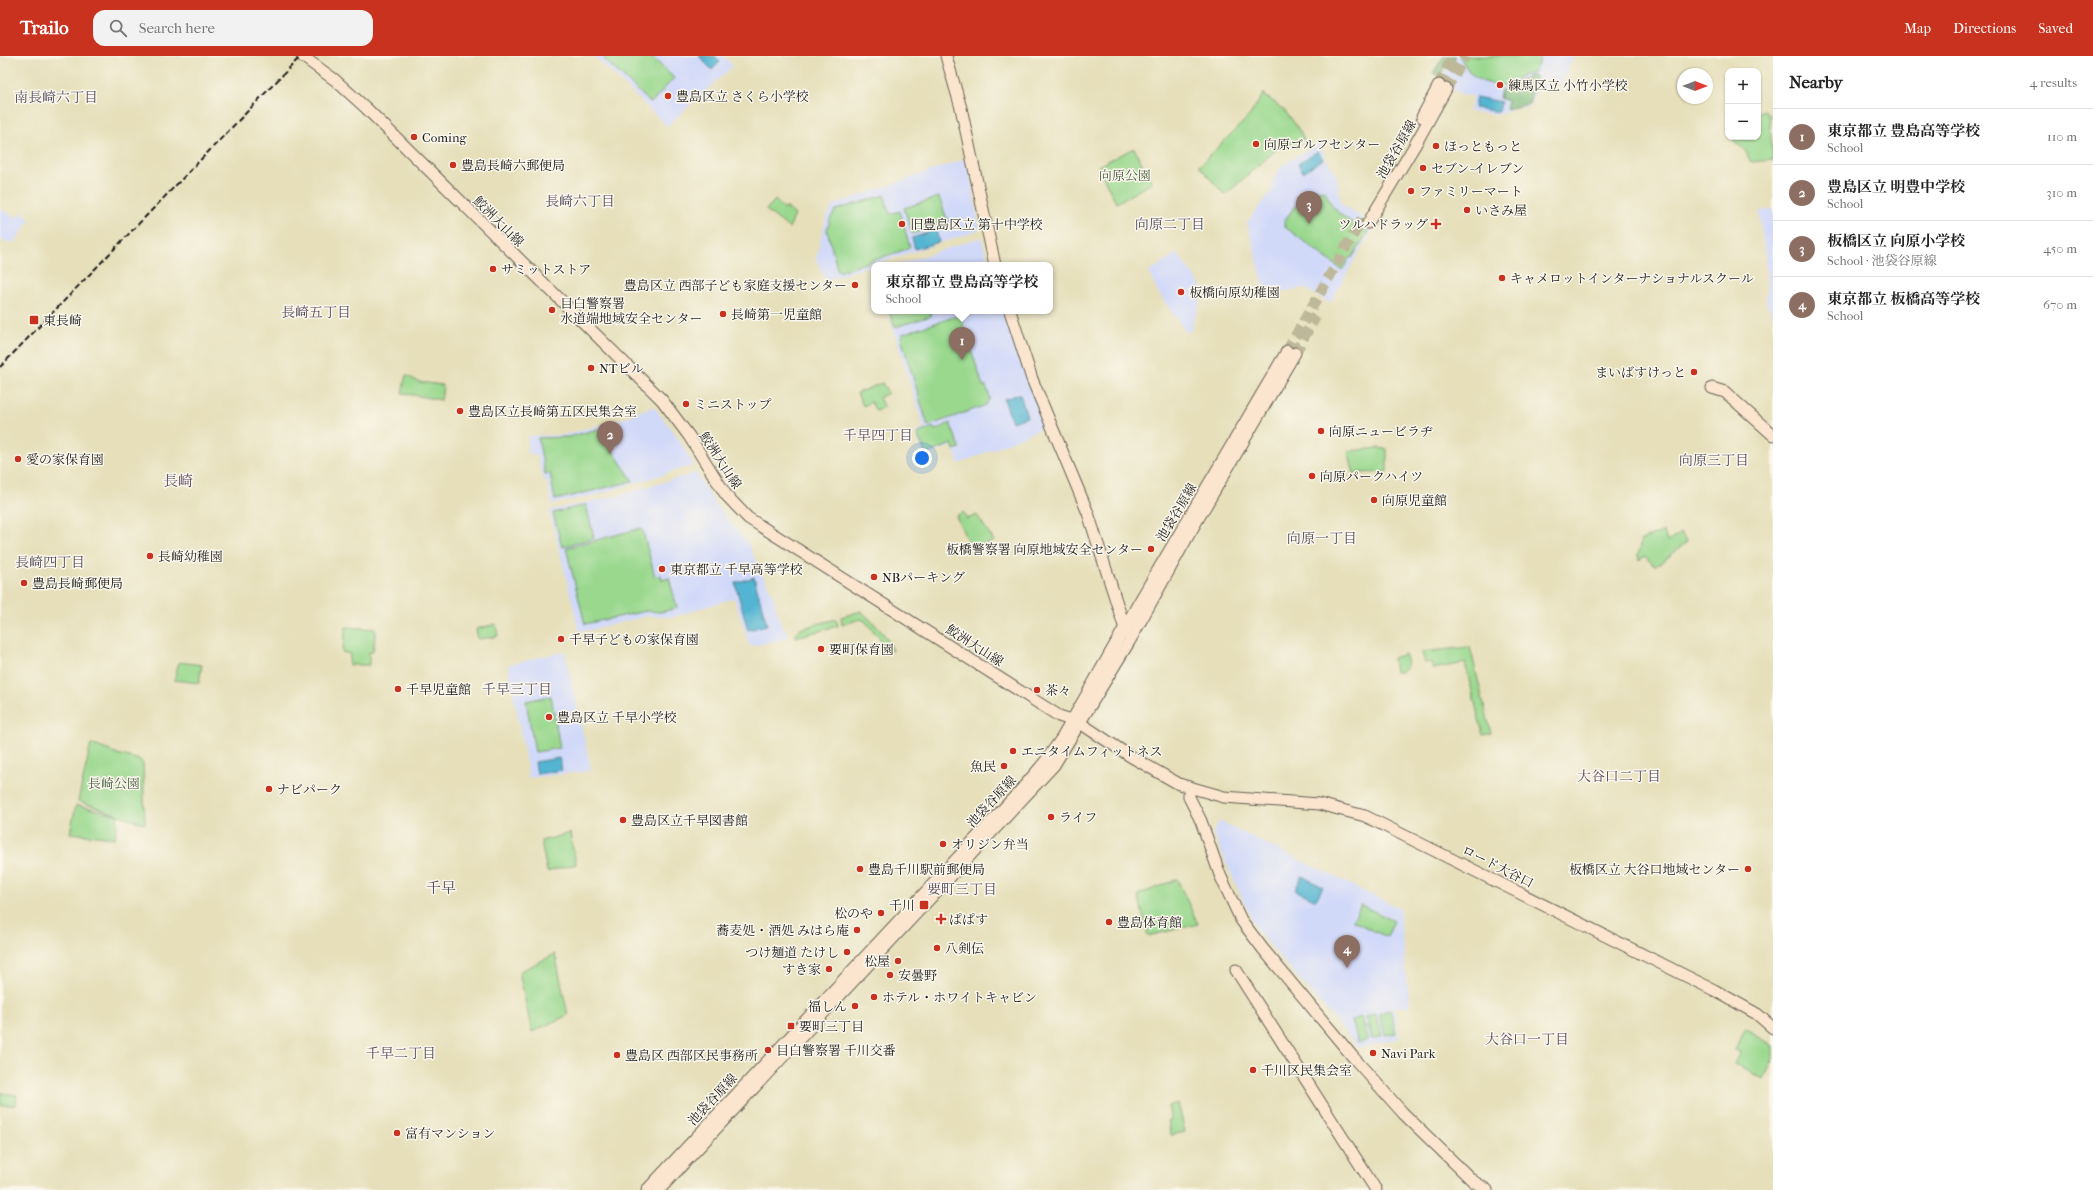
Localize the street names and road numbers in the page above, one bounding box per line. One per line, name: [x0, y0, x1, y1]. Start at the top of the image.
street label: 池袋谷原線: [1374, 117, 1419, 181]
street label: 鮫洲大山線: [470, 193, 527, 250]
street label: 鮫洲大山線: [697, 429, 745, 492]
street label: 池袋谷原線: [1153, 481, 1200, 544]
street label: 鮫洲大山線: [943, 621, 1006, 669]
street label: 池袋谷原線: [964, 772, 1019, 830]
street label: ロード大谷口: [1460, 842, 1536, 891]
street label: 池袋谷原線: [685, 1070, 740, 1128]

